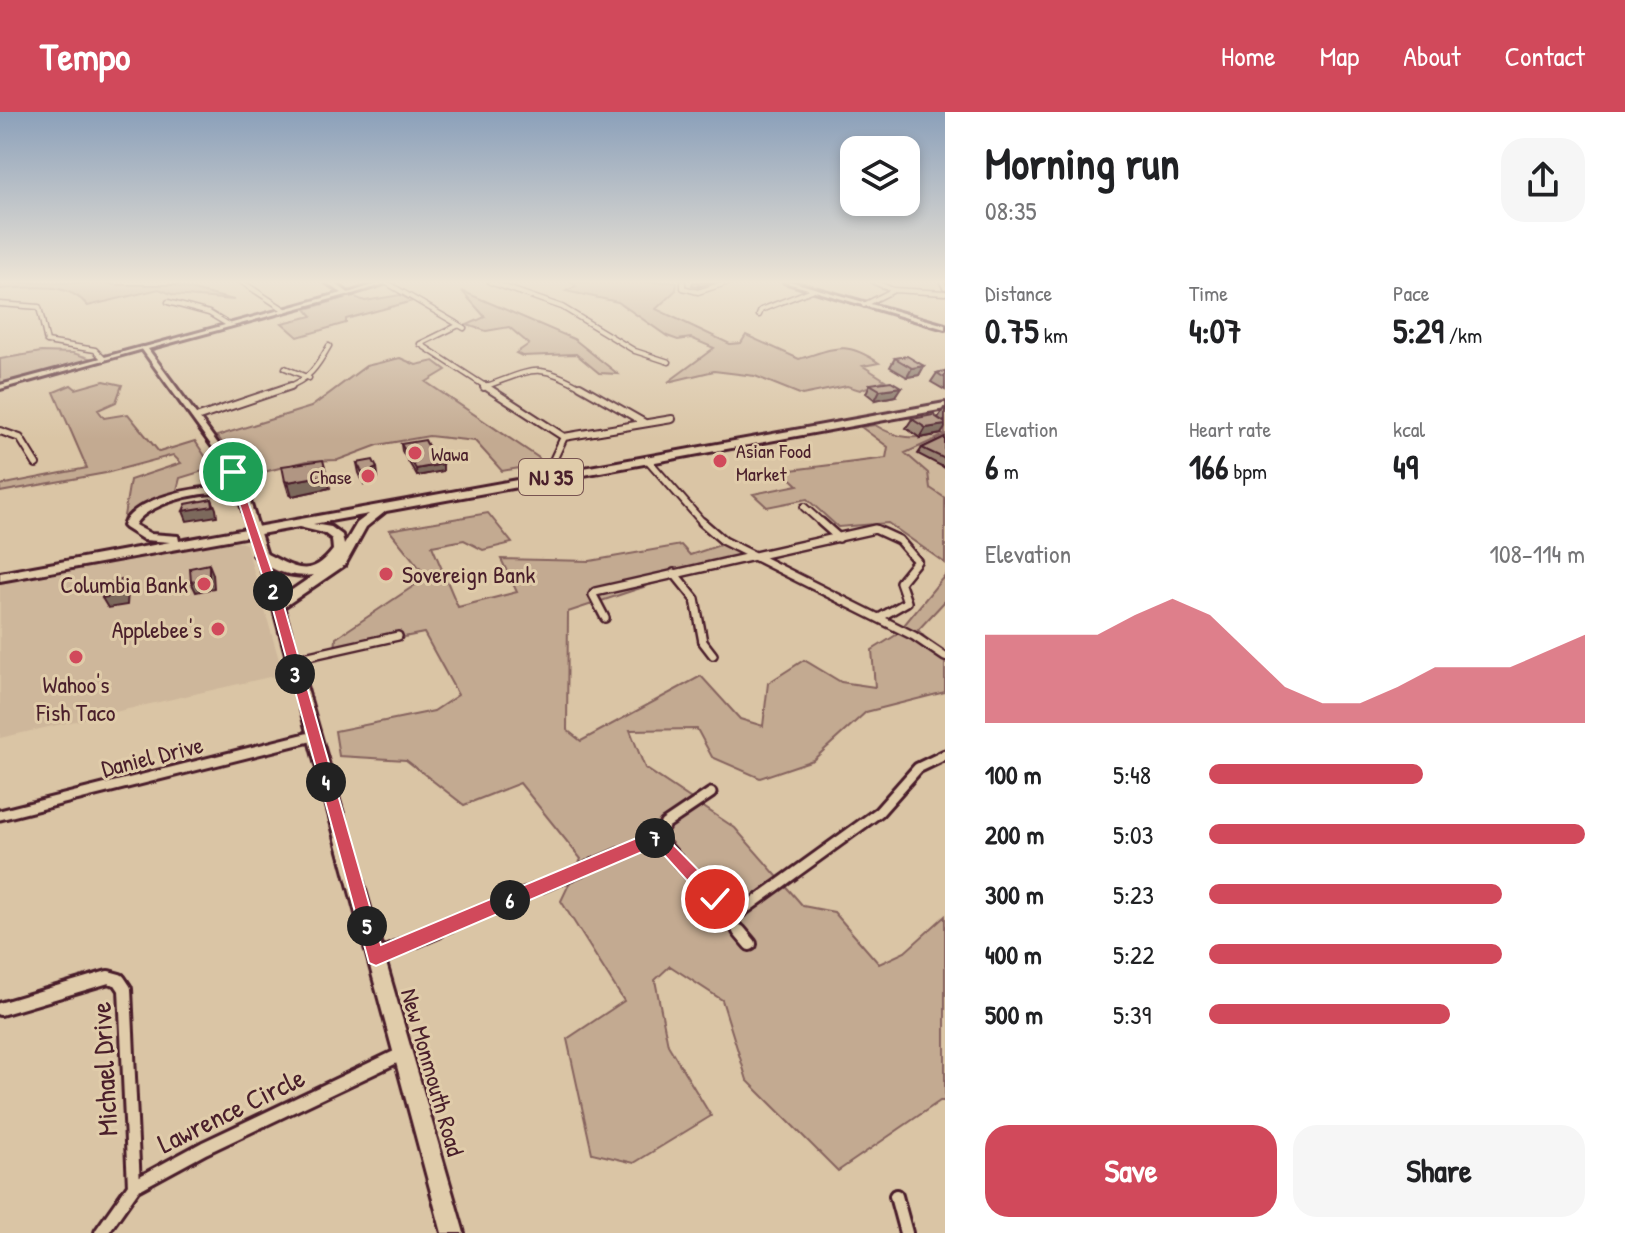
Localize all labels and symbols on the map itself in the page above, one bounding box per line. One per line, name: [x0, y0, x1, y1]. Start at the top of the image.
place label: Asian Food Market: [736, 437, 811, 487]
pin: [199, 438, 267, 506]
place label: Wawa: [431, 440, 468, 467]
marker: Wawa: [406, 444, 424, 462]
marker: Asian Food Market: [711, 452, 729, 470]
road number: NJ 35: [519, 459, 583, 495]
place label: Chase: [309, 463, 352, 490]
marker: Chase: [359, 467, 377, 485]
place label: Sovereign Bank: [402, 558, 535, 590]
marker: Sovereign Bank: [377, 565, 395, 583]
place label: Columbia Bank: [60, 568, 188, 600]
pin: 2: [253, 571, 293, 611]
marker: Columbia Bank: [195, 575, 213, 593]
place label: Applebee's: [112, 613, 202, 645]
marker: Applebee's: [209, 620, 227, 638]
marker: Wahoo's Fish Taco: [67, 648, 85, 666]
pin: 3: [275, 654, 315, 694]
place label: Wahoo's Fish Taco: [36, 668, 116, 728]
street label: Daniel Drive: [98, 728, 207, 784]
pin: 4: [306, 762, 346, 802]
pin: 7: [635, 818, 675, 858]
pin: [681, 865, 749, 933]
pin: 6: [490, 880, 530, 920]
pin: 5: [347, 906, 387, 946]
street label: New Monmouth Road: [394, 985, 472, 1159]
street label: Michael Drive: [82, 1001, 126, 1137]
street label: Lawrence Circle: [151, 1058, 311, 1162]

